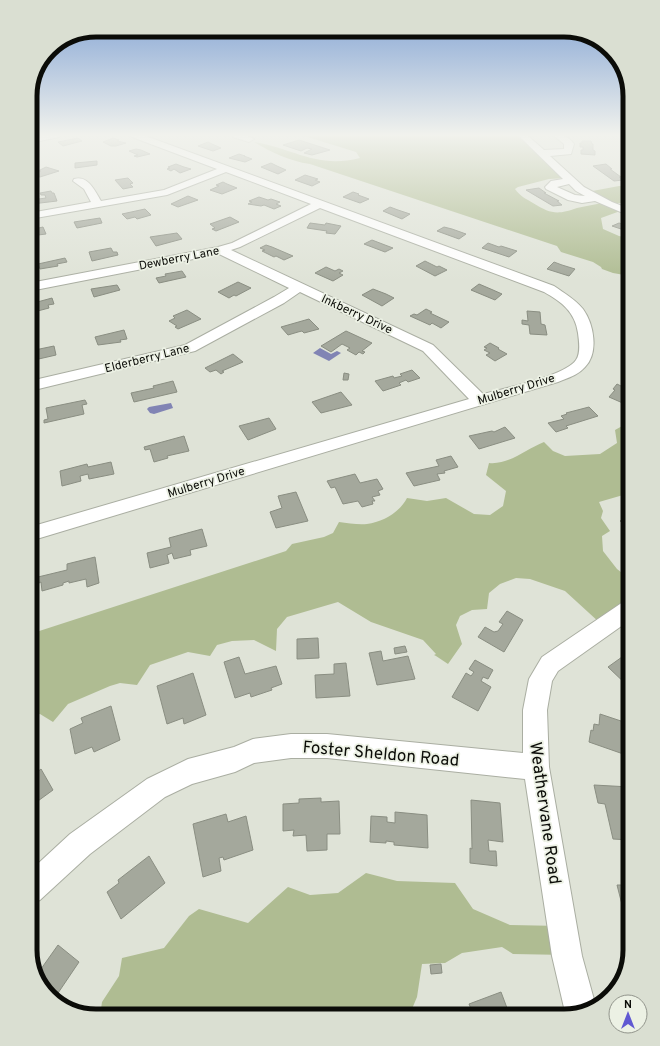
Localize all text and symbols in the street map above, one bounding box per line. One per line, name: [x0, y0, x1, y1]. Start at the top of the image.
street label: Dewberry Lane: [138, 243, 221, 275]
street label: Inkberry Drive: [318, 291, 395, 338]
street label: Elderberry Lane: [103, 341, 191, 377]
street label: Mulberry Drive: [476, 371, 557, 409]
street label: Mulberry Drive: [166, 464, 247, 502]
street label: Foster Sheldon Road: [302, 737, 460, 773]
street label: Weathervane Road: [523, 741, 565, 886]
north arrow: [608, 994, 648, 1034]
text: N: [624, 998, 632, 1012]

